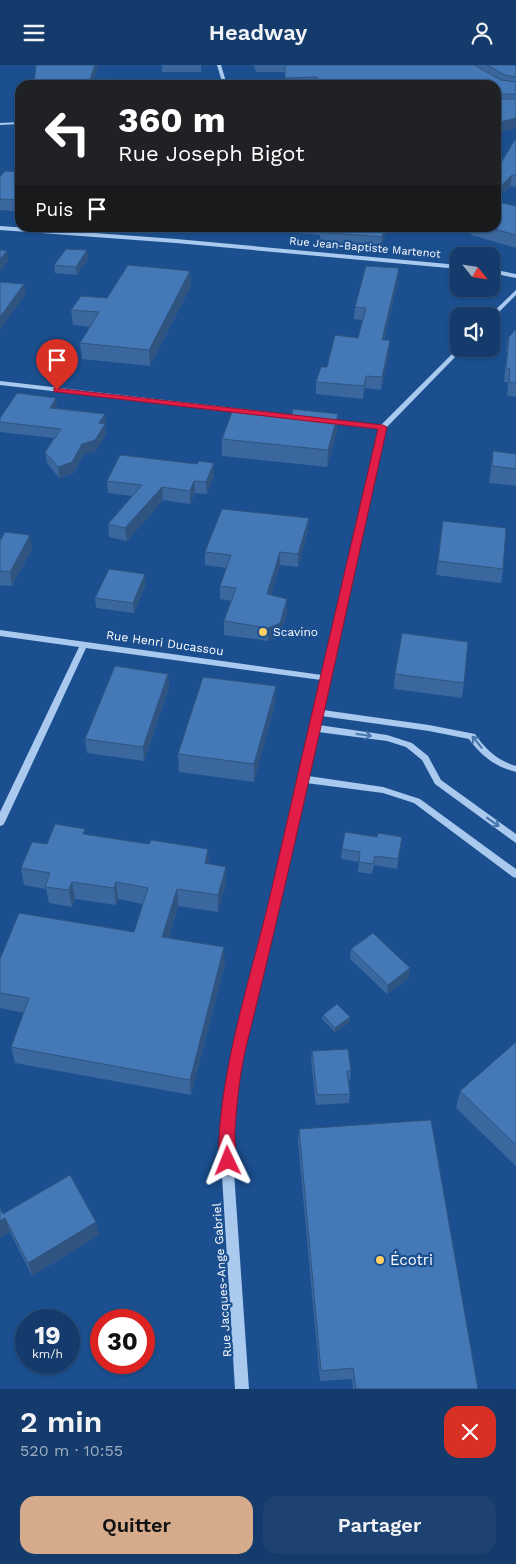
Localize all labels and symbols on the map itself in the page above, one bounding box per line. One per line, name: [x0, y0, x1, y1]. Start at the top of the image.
street label: Rue Jean-Baptiste Martenot: [289, 234, 442, 261]
north arrow: [450, 247, 500, 297]
pin: [36, 339, 78, 390]
place label: Scavino: [273, 625, 318, 639]
marker: Scavino: [257, 626, 269, 638]
street label: Rue Henri Ducassou: [105, 628, 225, 658]
one-way arrow: [355, 730, 371, 740]
one-way arrow: [471, 736, 482, 749]
one-way arrow: [486, 817, 500, 827]
position arrow: [201, 1134, 253, 1186]
street label: Rue Jacques-Ange Gabriel: [210, 1202, 234, 1358]
place label: Écotri: [390, 1251, 433, 1269]
marker: Écotri: [374, 1254, 386, 1266]
speed limit sign: 30: [90, 1309, 155, 1374]

